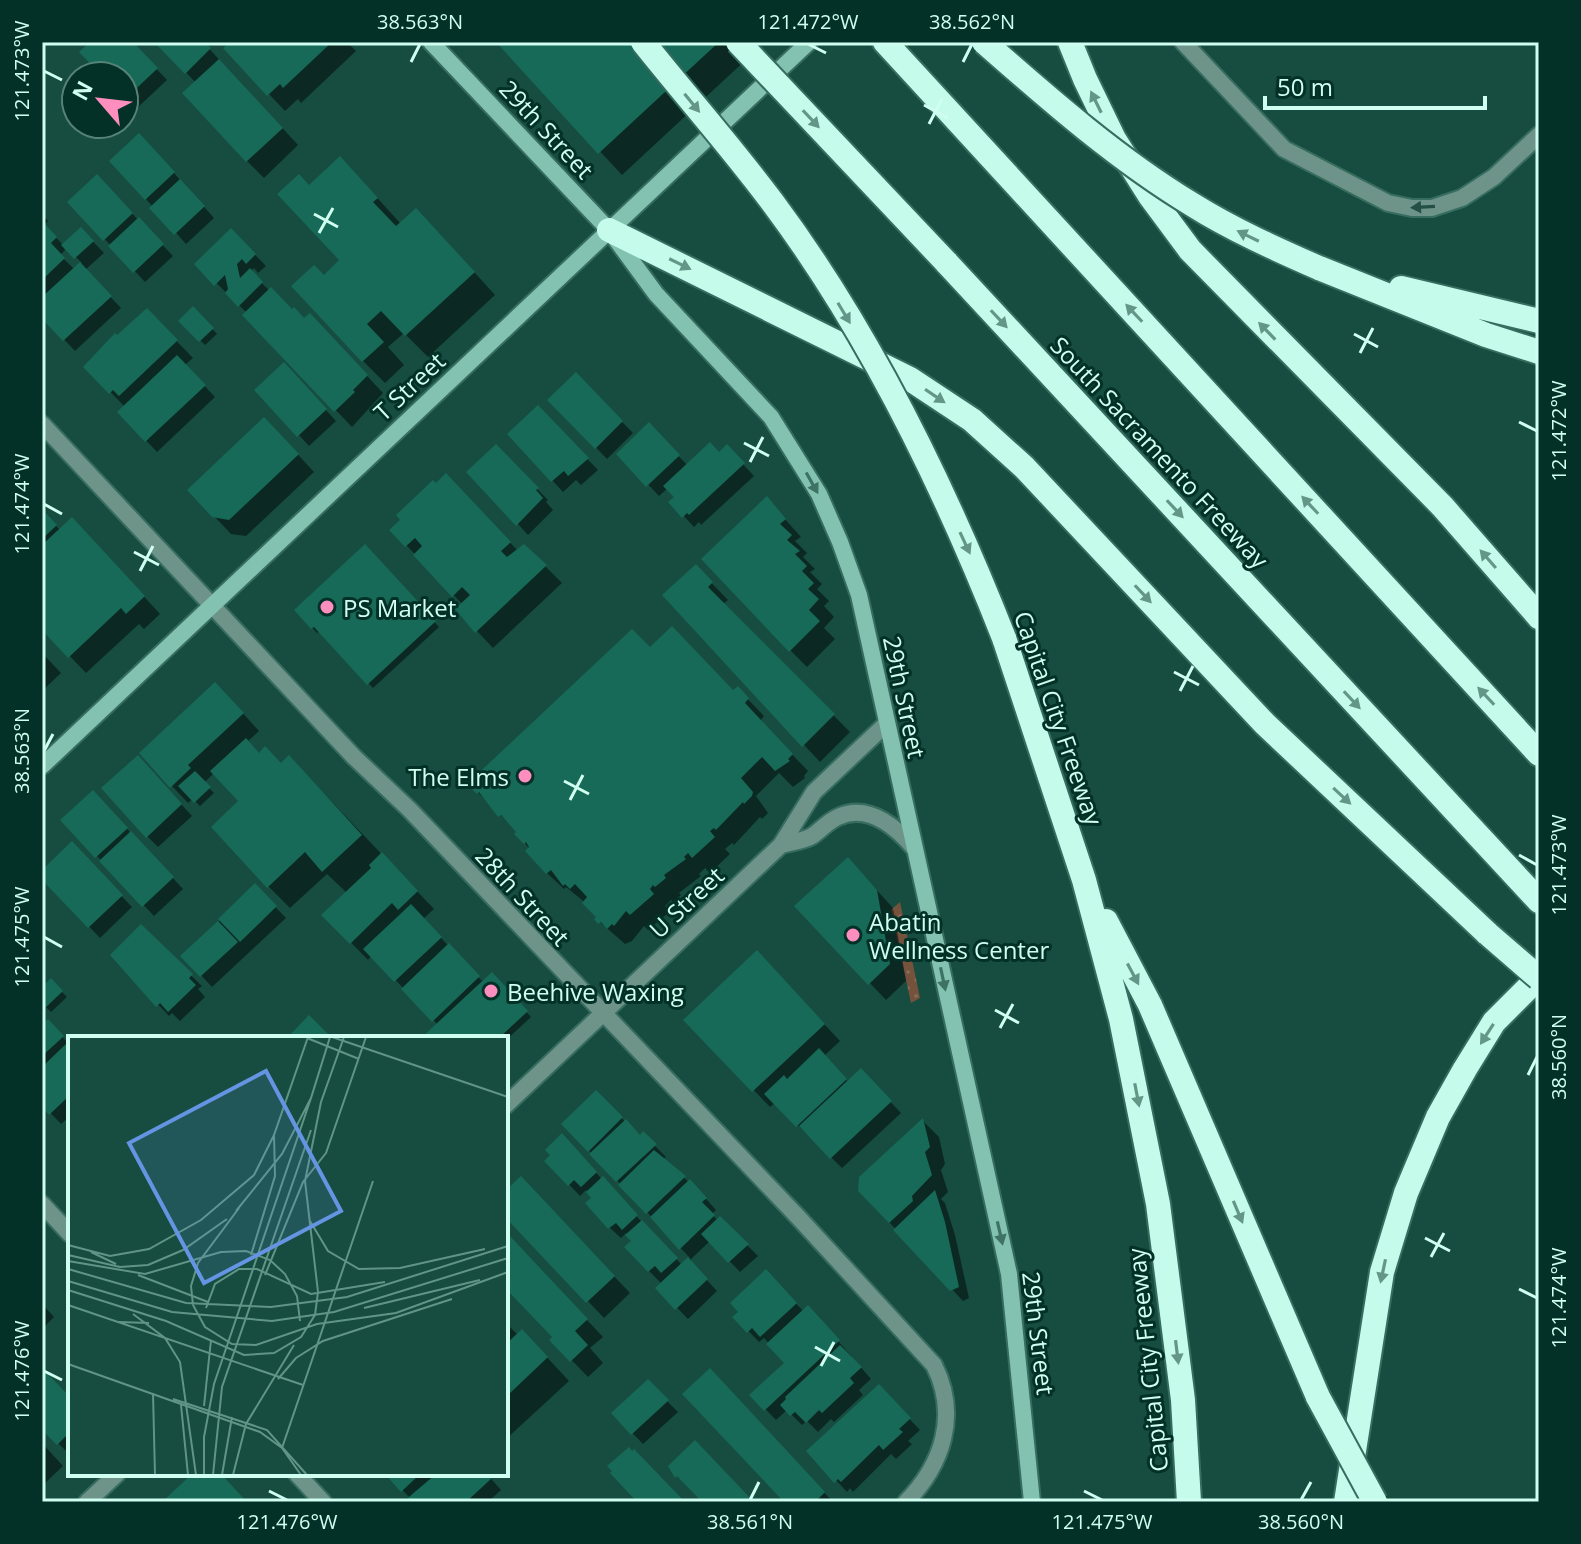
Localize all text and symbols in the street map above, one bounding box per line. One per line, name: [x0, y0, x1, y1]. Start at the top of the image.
text: 38.563°N: [377, 8, 463, 35]
text: 121.472°W: [758, 8, 859, 35]
text: 38.562°N: [929, 8, 1015, 35]
text: 121.473°W: [8, 20, 35, 121]
north arrow: [60, 60, 140, 140]
scale bar: [1265, 60, 1485, 110]
text: 50 m: [1277, 70, 1333, 103]
street label: 29th Street: [493, 72, 601, 186]
text: N: [64, 75, 99, 105]
one-way arrow: [1089, 90, 1103, 113]
one-way arrow: [683, 92, 700, 113]
one-way arrow: [801, 109, 820, 128]
one-way arrow: [1411, 201, 1436, 214]
one-way arrow: [1237, 229, 1260, 242]
one-way arrow: [668, 257, 691, 271]
one-way arrow: [837, 302, 851, 324]
one-way arrow: [1126, 304, 1144, 323]
one-way arrow: [989, 309, 1007, 328]
one-way arrow: [1259, 322, 1277, 341]
street label: South Sacramento Freeway: [1044, 329, 1277, 576]
street label: T Street: [366, 344, 452, 428]
text: 121.472°W: [1545, 380, 1572, 481]
one-way arrow: [925, 388, 946, 403]
text: 121.474°W: [8, 453, 35, 554]
one-way arrow: [805, 472, 819, 494]
one-way arrow: [1302, 495, 1320, 514]
one-way arrow: [1166, 500, 1184, 519]
one-way arrow: [958, 531, 972, 554]
one-way arrow: [1479, 549, 1497, 568]
one-way arrow: [1133, 584, 1152, 603]
place label: PS Market: [343, 591, 456, 624]
marker: PS Market: [318, 598, 336, 616]
street label: Capital City Freeway: [1007, 607, 1111, 830]
street label: 29th Street: [876, 633, 934, 761]
one-way arrow: [1478, 687, 1496, 706]
one-way arrow: [1343, 690, 1361, 709]
text: 38.563°N: [8, 708, 35, 794]
place label: The Elms: [408, 760, 509, 793]
marker: The Elms: [516, 767, 534, 785]
one-way arrow: [1332, 787, 1351, 805]
text: 121.473°W: [1545, 814, 1572, 915]
street label: 28th Street: [469, 839, 577, 953]
street label: U Street: [642, 859, 730, 945]
text: 121.475°W: [8, 886, 35, 987]
place label: Abatin Wellness Center: [869, 905, 1049, 966]
marker: Abatin Wellness Center: [844, 926, 862, 944]
one-way arrow: [1126, 963, 1140, 985]
one-way arrow: [937, 967, 950, 992]
place label: Beehive Waxing: [507, 975, 684, 1008]
marker: Beehive Waxing: [482, 982, 500, 1000]
text: 38.560°N: [1545, 1014, 1572, 1100]
one-way arrow: [1480, 1023, 1494, 1045]
inset map: [68, 1036, 508, 1476]
one-way arrow: [1131, 1083, 1143, 1108]
one-way arrow: [1232, 1200, 1245, 1224]
one-way arrow: [994, 1221, 1007, 1246]
street label: Capital City Freeway: [1119, 1246, 1175, 1473]
text: 121.474°W: [1545, 1247, 1572, 1348]
one-way arrow: [1376, 1259, 1389, 1284]
street label: 29th Street: [1015, 1269, 1063, 1397]
text: 121.476°W: [8, 1320, 35, 1421]
one-way arrow: [1170, 1340, 1183, 1365]
text: 121.476°W: [237, 1508, 338, 1535]
text: 38.561°N: [707, 1508, 793, 1535]
text: 121.475°W: [1052, 1508, 1153, 1535]
text: 38.560°N: [1258, 1508, 1344, 1535]

